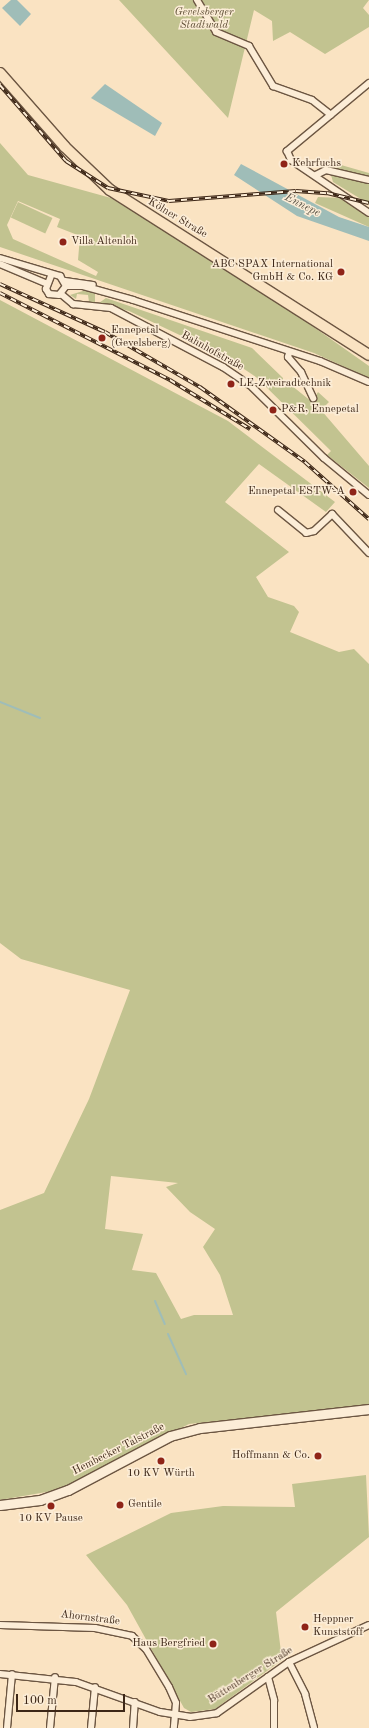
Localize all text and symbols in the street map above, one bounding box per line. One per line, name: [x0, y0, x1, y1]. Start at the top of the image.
park label: Gevelsberger Stadtwald: [174, 7, 234, 33]
place label: Kehrfuchs: [292, 157, 341, 171]
marker: Kehrfuchs: [279, 159, 289, 169]
water label: Ennepe: [282, 191, 322, 221]
street label: Kölner Straße: [145, 196, 209, 242]
place label: Villa Altenloh: [71, 235, 137, 249]
marker: Villa Altenloh: [58, 237, 68, 247]
place label: ABC SPAX International GmbH & Co. KG: [212, 259, 333, 285]
marker: ABC SPAX International GmbH & Co. KG: [336, 267, 346, 277]
place label: Ennepetal (Gevelsberg): [111, 325, 171, 351]
street label: Bahnhofstraße: [178, 329, 246, 375]
marker: Ennepetal (Gevelsberg): [96, 332, 108, 344]
place label: LE-Zweiradtechnik: [239, 377, 331, 391]
marker: LE-Zweiradtechnik: [226, 379, 236, 389]
place label: P&R, Ennepetal: [281, 403, 359, 417]
marker: P&R, Ennepetal: [268, 405, 278, 415]
place label: Ennepetal ESTW-A: [248, 485, 345, 499]
marker: Ennepetal ESTW-A: [348, 487, 358, 497]
street label: Hembecker Talstraße: [71, 1421, 167, 1479]
place label: Hoffmann & Co.: [232, 1449, 310, 1463]
marker: Hoffmann & Co.: [313, 1451, 323, 1461]
marker: 10 KV Würth: [156, 1456, 166, 1466]
place label: 10 KV Würth: [127, 1467, 195, 1481]
place label: Gentile: [128, 1498, 162, 1512]
marker: Gentile: [115, 1500, 125, 1510]
marker: 10 KV Pause: [46, 1501, 56, 1511]
place label: 10 KV Pause: [19, 1512, 83, 1526]
street label: Ahornstraße: [60, 1609, 120, 1629]
place label: Heppner Kunststoff: [313, 1614, 363, 1640]
marker: Heppner Kunststoff: [300, 1622, 310, 1632]
place label: Haus Bergfried: [132, 1637, 205, 1651]
marker: Haus Bergfried: [208, 1639, 218, 1649]
street label: Büttenberger Straße: [206, 1645, 296, 1707]
scale bar: [18, 1686, 127, 1712]
text: 100 m: [23, 1695, 57, 1707]

